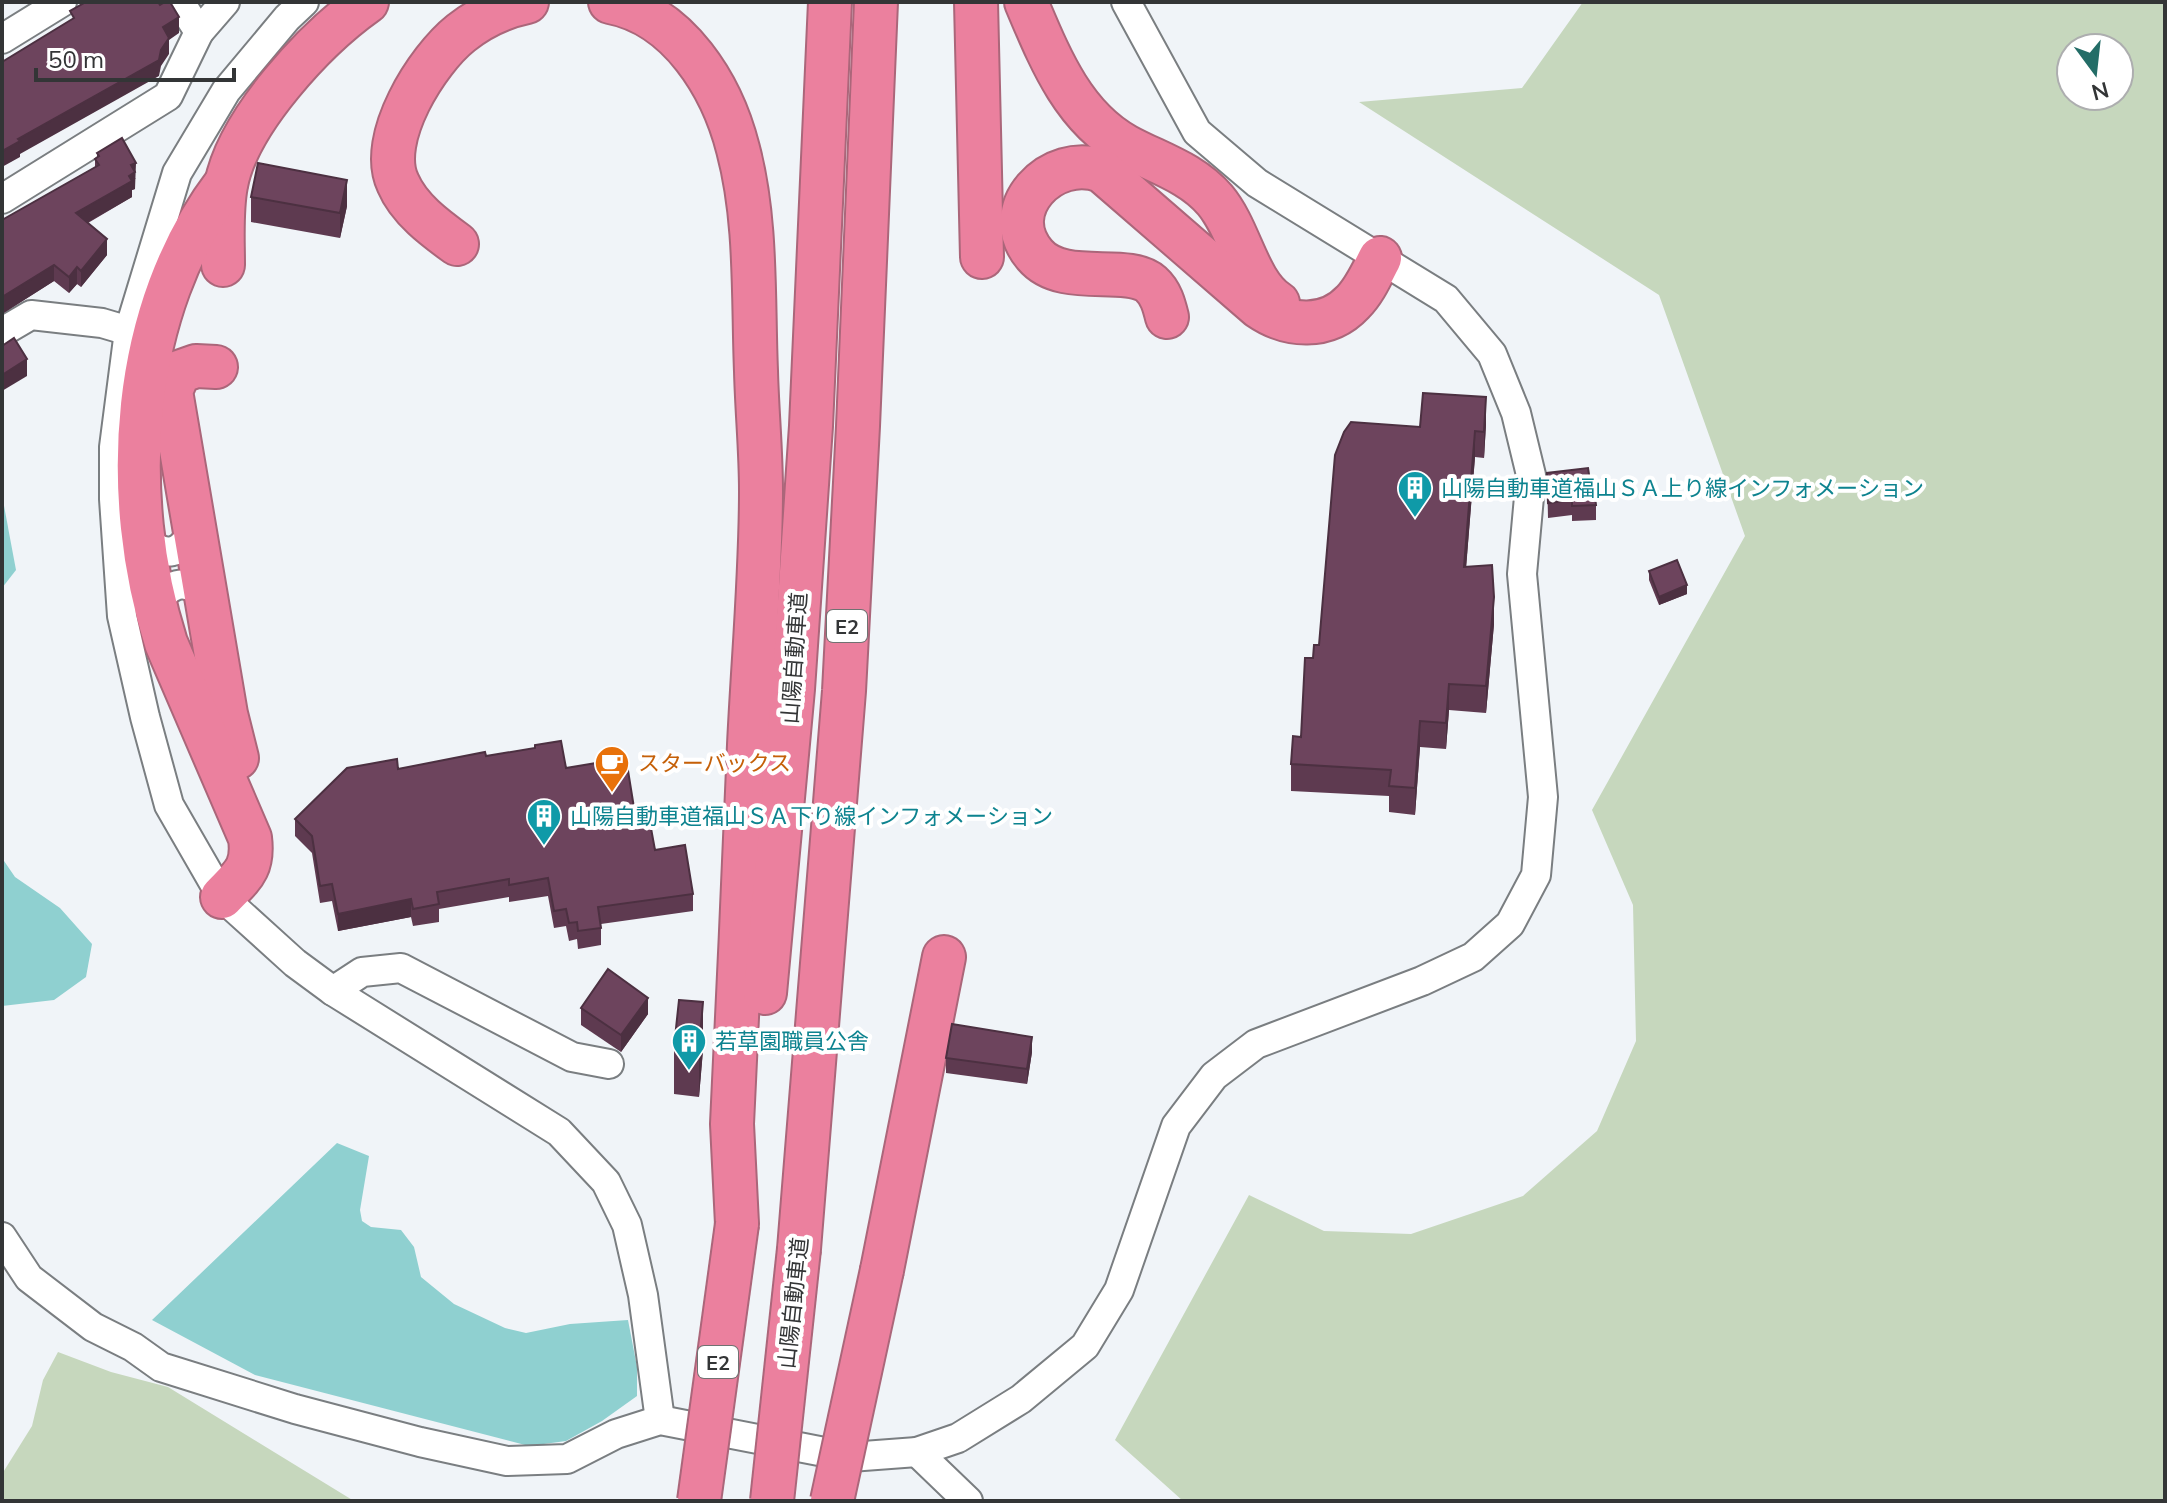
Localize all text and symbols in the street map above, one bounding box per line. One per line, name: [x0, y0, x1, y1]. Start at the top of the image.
scale bar: [36, 32, 234, 82]
north arrow: [2055, 32, 2135, 112]
text: 50 m: [48, 44, 104, 74]
text: N: [2089, 76, 2112, 107]
building icon: 山陽自動車道福山ＳＡ上り線インフォメーション: [1396, 469, 1434, 519]
place label: 山陽自動車道福山ＳＡ上り線インフォメーション: [1441, 474, 1924, 502]
street label: 山陽自動車道: [775, 591, 813, 725]
road number: E2: [827, 610, 867, 642]
cafe icon: スターバックス: [593, 744, 631, 794]
place label: スターバックス: [638, 749, 791, 777]
building icon: 山陽自動車道福山ＳＡ下り線インフォメーション: [525, 797, 563, 847]
place label: 山陽自動車道福山ＳＡ下り線インフォメーション: [570, 802, 1053, 830]
building icon: 若草園職員公舎: [670, 1022, 708, 1072]
place label: 若草園職員公舎: [715, 1027, 869, 1055]
street label: 山陽自動車道: [772, 1236, 814, 1370]
road number: E2: [698, 1346, 738, 1378]

